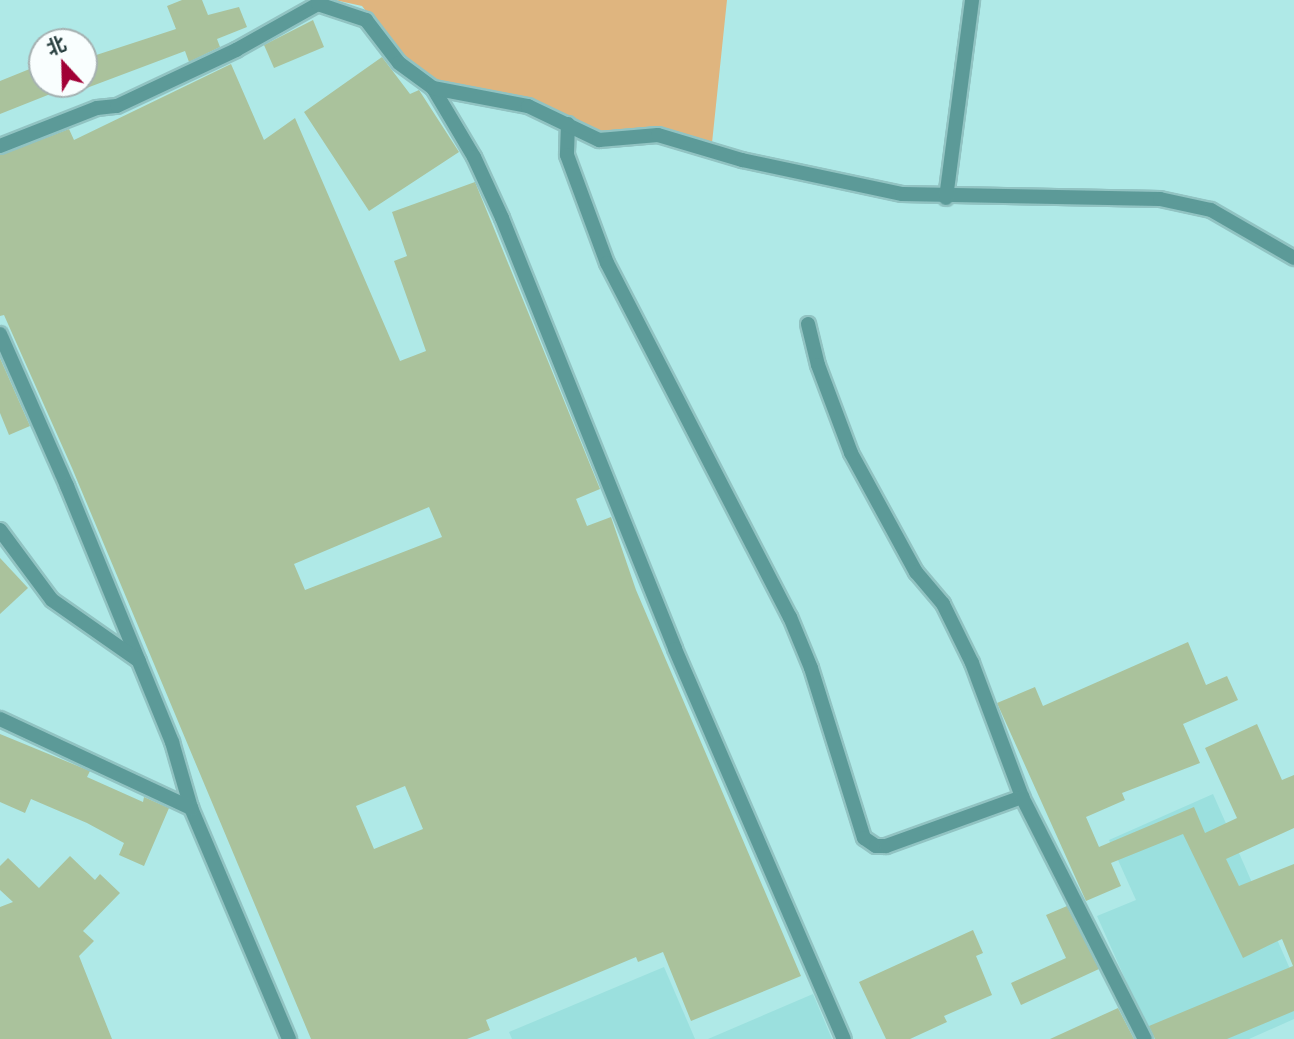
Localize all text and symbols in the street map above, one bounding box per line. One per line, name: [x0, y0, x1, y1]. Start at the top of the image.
north arrow: [28, 28, 98, 98]
text: 北: [43, 31, 69, 59]

